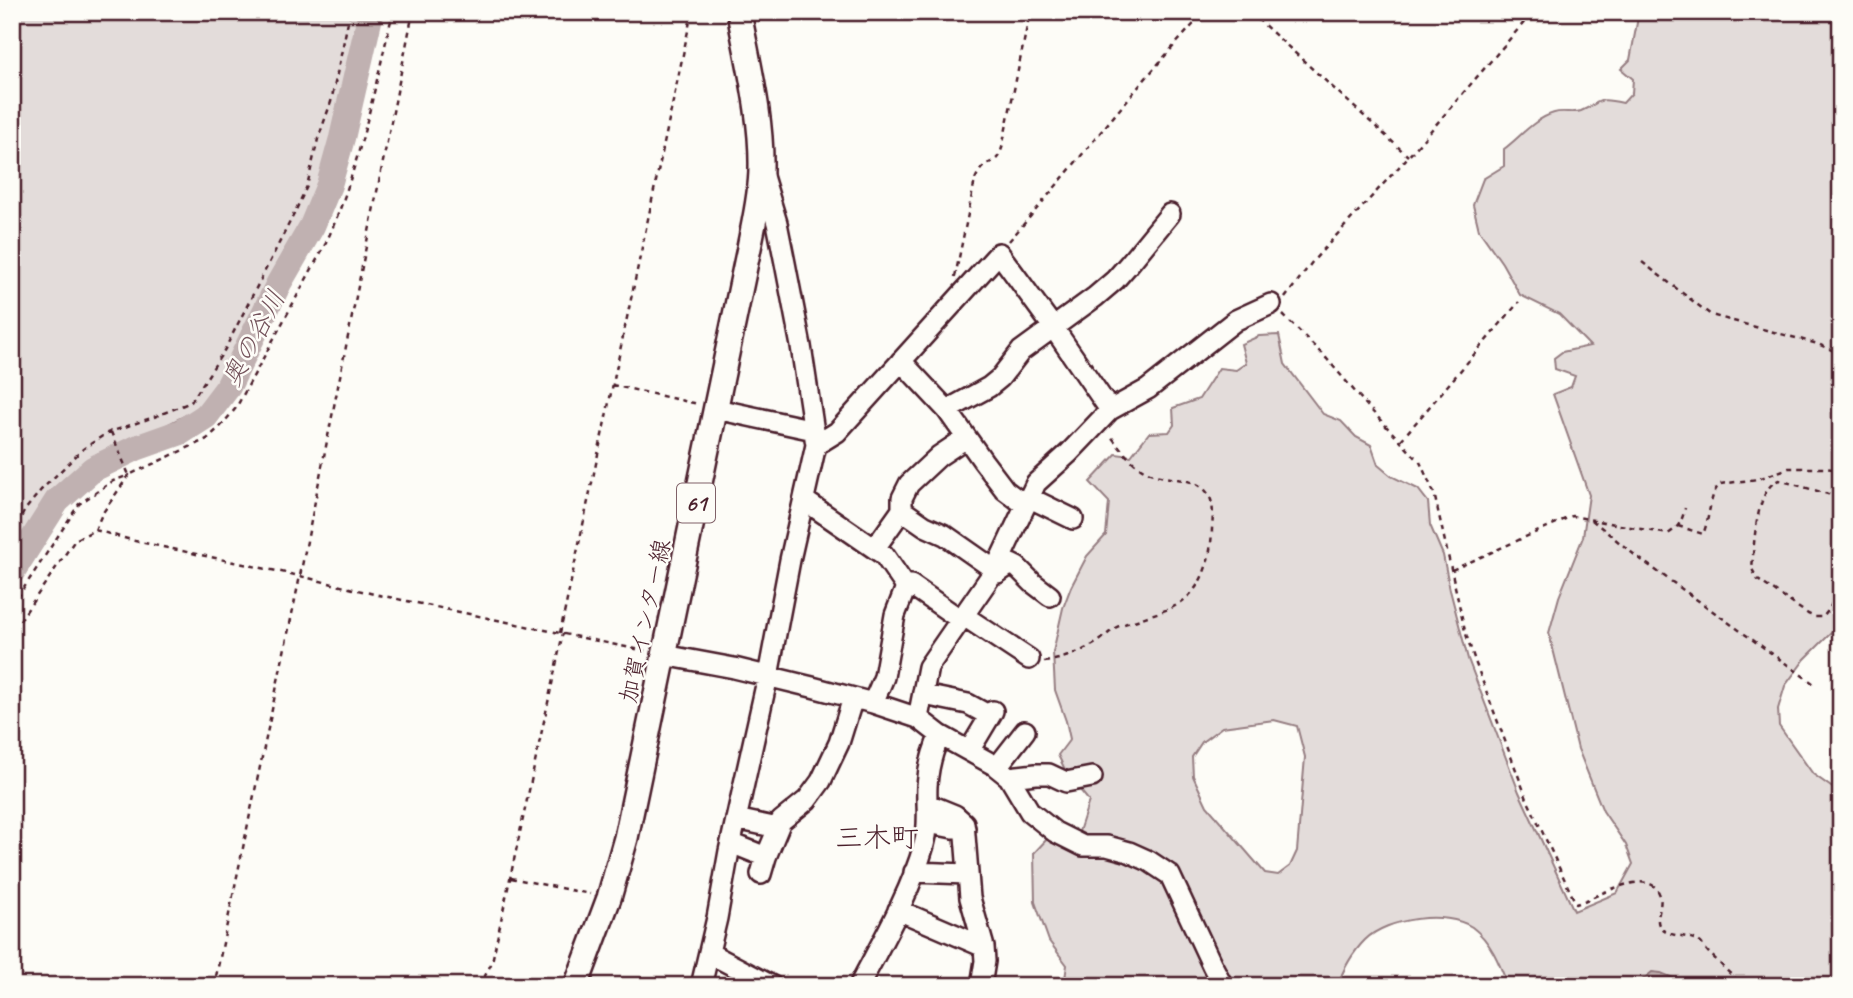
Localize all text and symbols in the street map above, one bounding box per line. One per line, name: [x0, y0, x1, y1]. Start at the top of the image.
water label: 奥の谷川: [214, 285, 292, 392]
road number: 61: [677, 484, 715, 523]
street label: 加賀インター線: [613, 536, 677, 706]
district label: 三木町: [835, 820, 919, 855]

